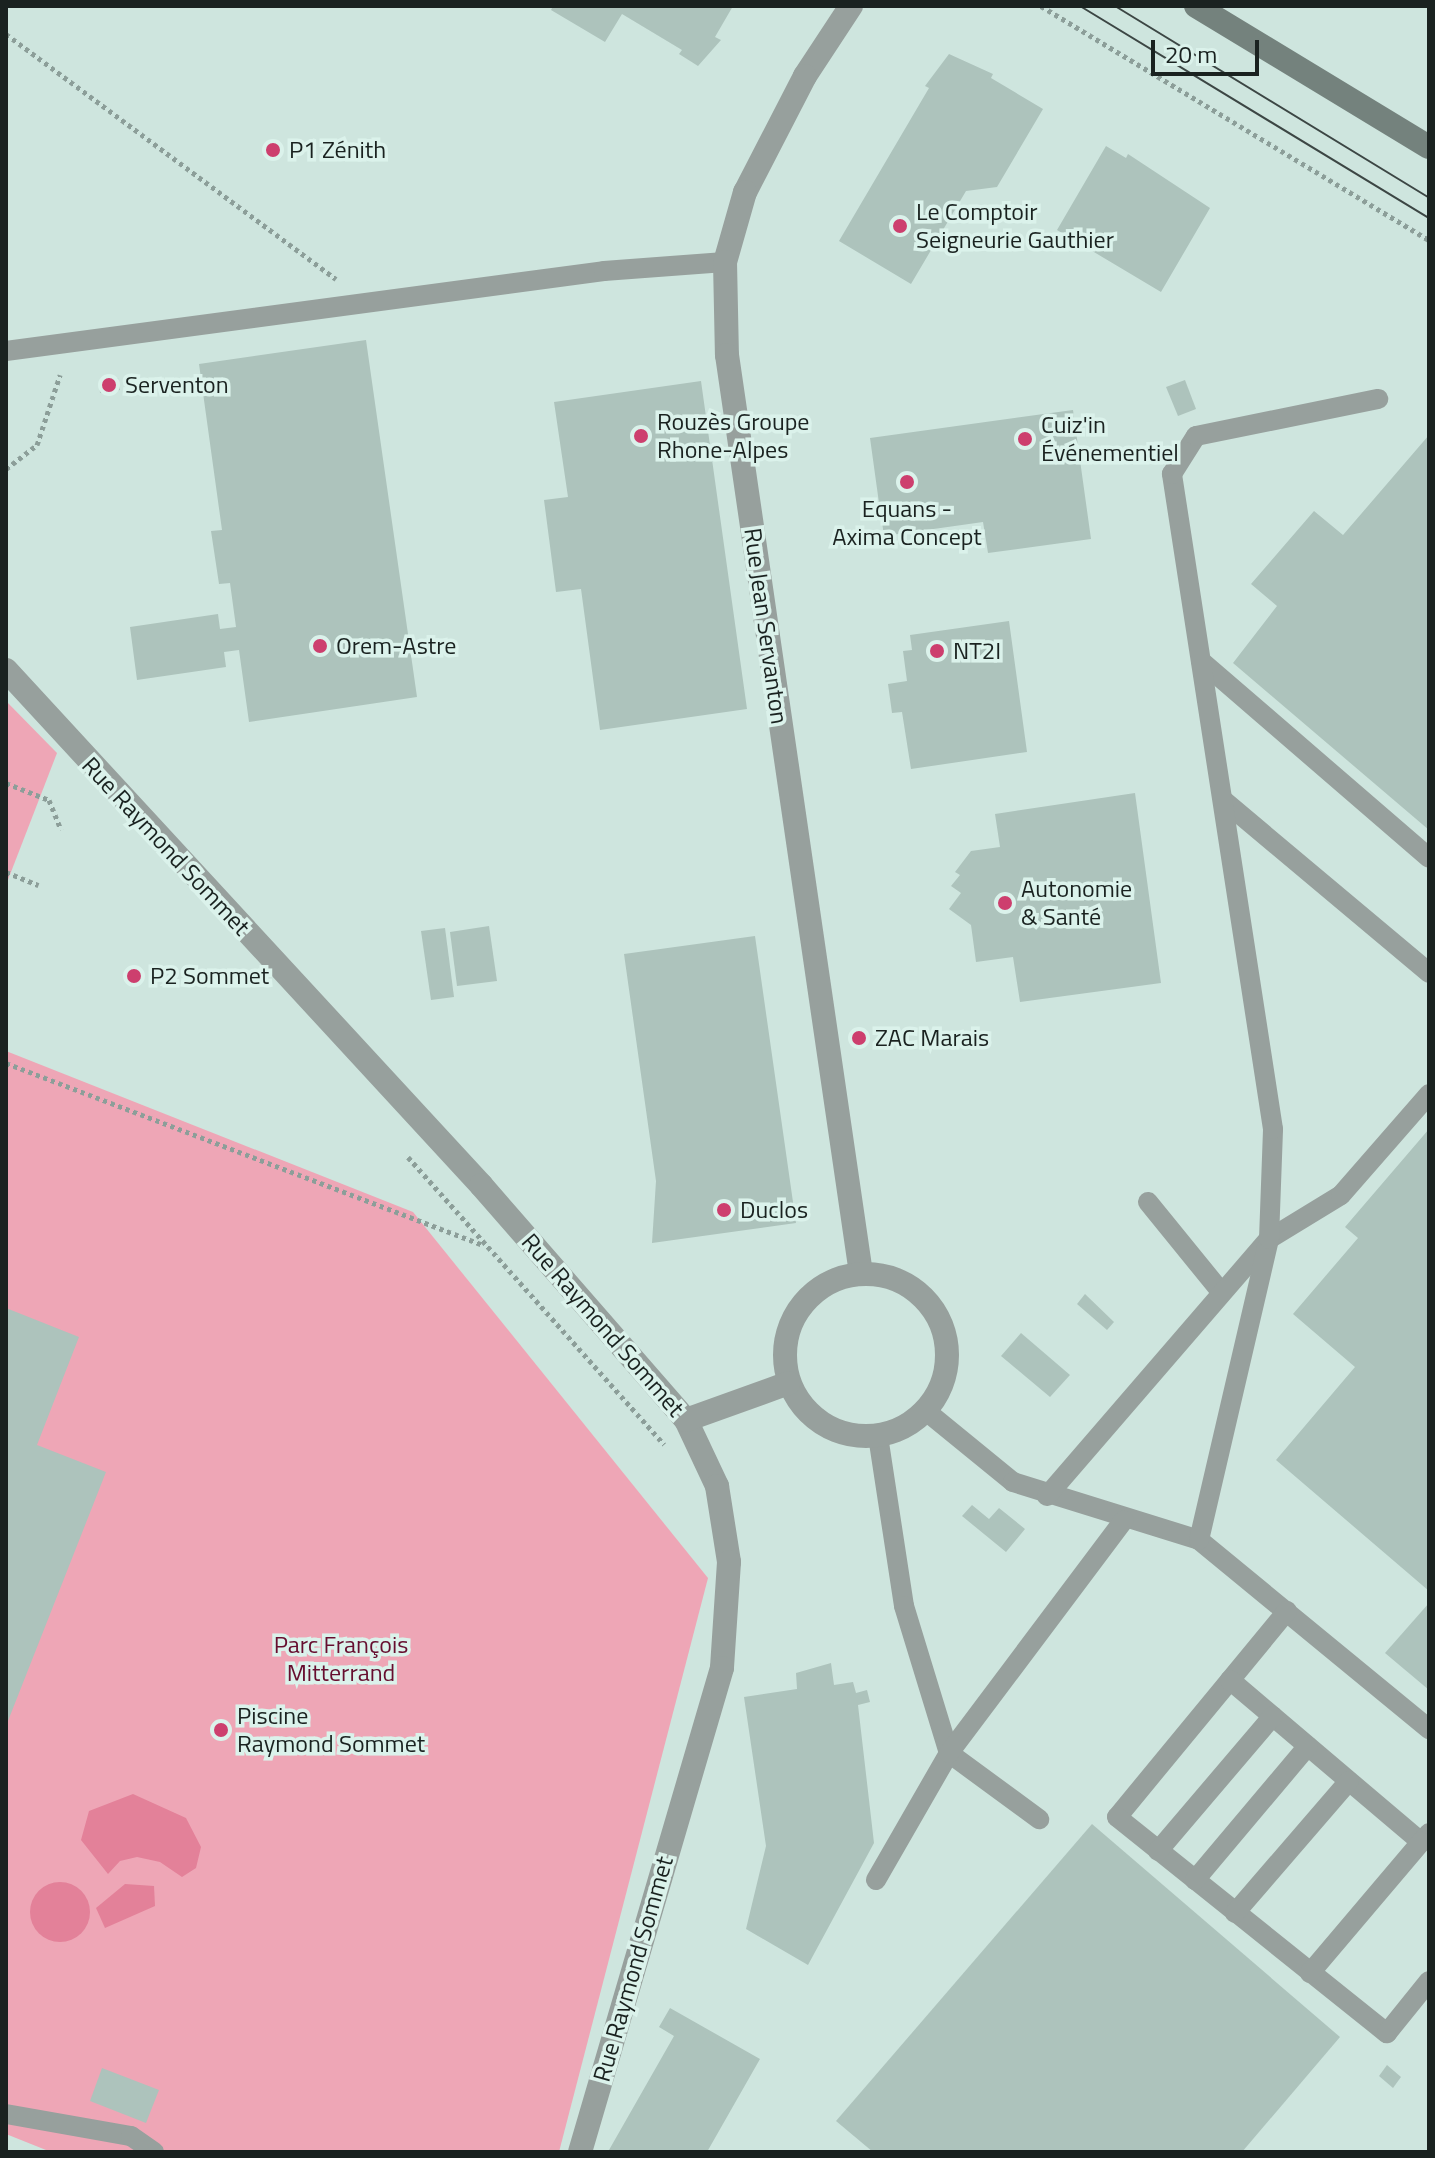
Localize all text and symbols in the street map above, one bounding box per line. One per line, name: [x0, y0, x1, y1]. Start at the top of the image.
scale bar: [1155, 24, 1263, 74]
text: 20 m: [1165, 36, 1217, 72]
place label: P1 Zénith: [289, 136, 386, 164]
marker: P1 Zénith: [264, 141, 282, 159]
place label: Le Comptoir Seigneurie Gauthier: [916, 198, 1114, 254]
marker: Le Comptoir Seigneurie Gauthier: [891, 217, 909, 235]
place label: Serventon: [125, 371, 229, 399]
marker: Serventon: [100, 376, 118, 394]
place label: Rouzès Groupe Rhone-Alpes: [657, 408, 809, 464]
place label: Cuiz'in Événementiel: [1041, 411, 1179, 467]
marker: Rouzès Groupe Rhone-Alpes: [632, 427, 650, 445]
marker: Cuiz'in Événementiel: [1016, 430, 1034, 448]
marker: Equans - Axima Concept: [898, 473, 916, 491]
place label: Equans - Axima Concept: [832, 495, 982, 551]
street label: Rue Jean Servanton: [738, 526, 794, 726]
place label: Orem-Astre: [336, 632, 456, 660]
marker: Orem-Astre: [311, 637, 329, 655]
place label: NT2I: [953, 637, 1001, 665]
marker: NT2I: [928, 642, 946, 660]
street label: Rue Raymond Sommet: [76, 751, 256, 941]
place label: Autonomie & Santé: [1021, 875, 1132, 931]
marker: Autonomie & Santé: [996, 894, 1014, 912]
place label: P2 Sommet: [150, 962, 269, 990]
marker: P2 Sommet: [125, 967, 143, 985]
place label: ZAC Marais: [875, 1024, 989, 1052]
marker: ZAC Marais: [850, 1029, 868, 1047]
place label: Duclos: [740, 1196, 808, 1224]
marker: Duclos: [715, 1201, 733, 1219]
street label: Rue Raymond Sommet: [516, 1228, 690, 1422]
park label: Parc François Mitterrand: [274, 1631, 408, 1687]
place label: Piscine Raymond Sommet: [237, 1702, 425, 1758]
marker: Piscine Raymond Sommet: [212, 1721, 230, 1739]
street label: Rue Raymond Sommet: [587, 1853, 679, 2085]

